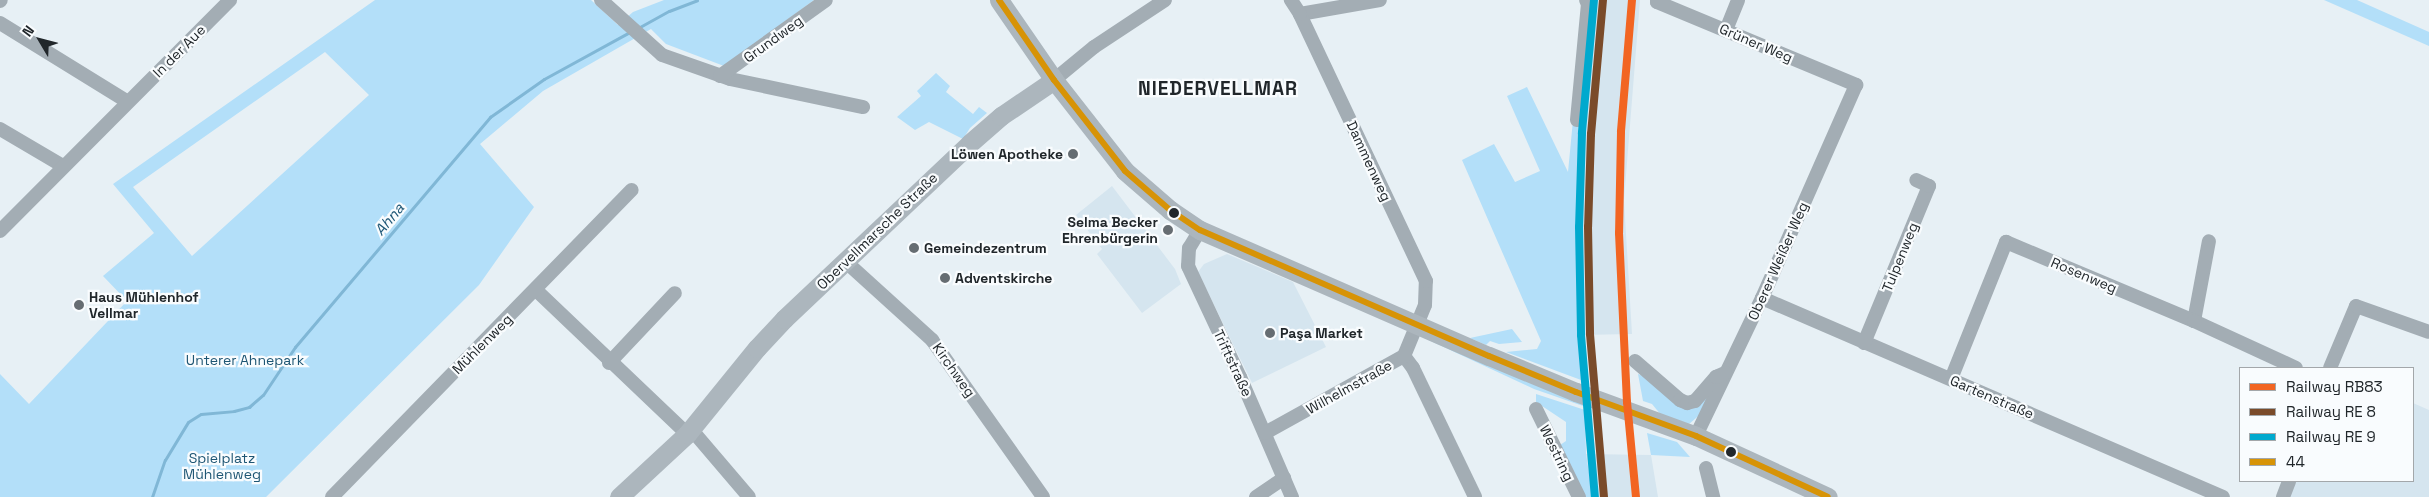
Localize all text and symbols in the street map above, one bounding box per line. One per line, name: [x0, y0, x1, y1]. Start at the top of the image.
street label: Grundweg: [740, 12, 806, 66]
north arrow: [15, 15, 65, 65]
street label: Grüner Weg: [1717, 20, 1795, 66]
street label: In der Aue: [149, 21, 209, 81]
text: N: [18, 22, 38, 40]
district label: NIEDERVELLMAR: [1136, 78, 1300, 100]
street label: Dammenweg: [1343, 118, 1395, 204]
place label: Löwen Apotheke: [951, 146, 1063, 162]
marker: Löwen Apotheke: [1067, 148, 1079, 160]
street label: Obervellmarsche Straße: [813, 169, 941, 293]
water label: Ahna: [370, 199, 408, 239]
street label: Oberer Weißer Weg: [1744, 199, 1812, 323]
unlabelled marker: [1169, 208, 1179, 218]
place label: Selma Becker Ehrenbürgerin: [1062, 214, 1158, 246]
street label: Tulpenweg: [1878, 220, 1922, 294]
marker: Selma Becker Ehrenbürgerin: [1162, 224, 1174, 236]
place label: Gemeindezentrum: [924, 240, 1047, 256]
marker: Gemeindezentrum: [908, 242, 920, 254]
street label: Rosenweg: [2048, 254, 2120, 296]
place label: Adventskirche: [955, 270, 1052, 286]
marker: Adventskirche: [939, 272, 951, 284]
place label: Haus Mühlenhof Vellmar: [89, 289, 199, 322]
marker: Haus Mühlenhof Vellmar: [73, 299, 85, 311]
street label: Mühlenweg: [449, 311, 515, 377]
place label: Paşa Market: [1280, 325, 1363, 341]
street label: Triftstraße: [1210, 327, 1256, 399]
marker: Paşa Market: [1264, 327, 1276, 339]
street label: Kirchweg: [929, 340, 979, 400]
park label: Unterer Ahnepark: [186, 352, 304, 368]
street label: Wilhelmstraße: [1303, 357, 1395, 417]
legend: [2239, 367, 2414, 482]
street label: Gartenstraße: [1948, 372, 2036, 422]
text: Railway RB83: [2286, 377, 2383, 396]
text: Railway RE 8: [2286, 402, 2376, 421]
street label: Westring: [1536, 422, 1578, 484]
text: Railway RE 9: [2286, 427, 2376, 446]
unlabelled marker: [1726, 447, 1736, 457]
park label: Spielplatz Mühlenweg: [183, 450, 261, 482]
text: 44: [2286, 452, 2305, 471]

